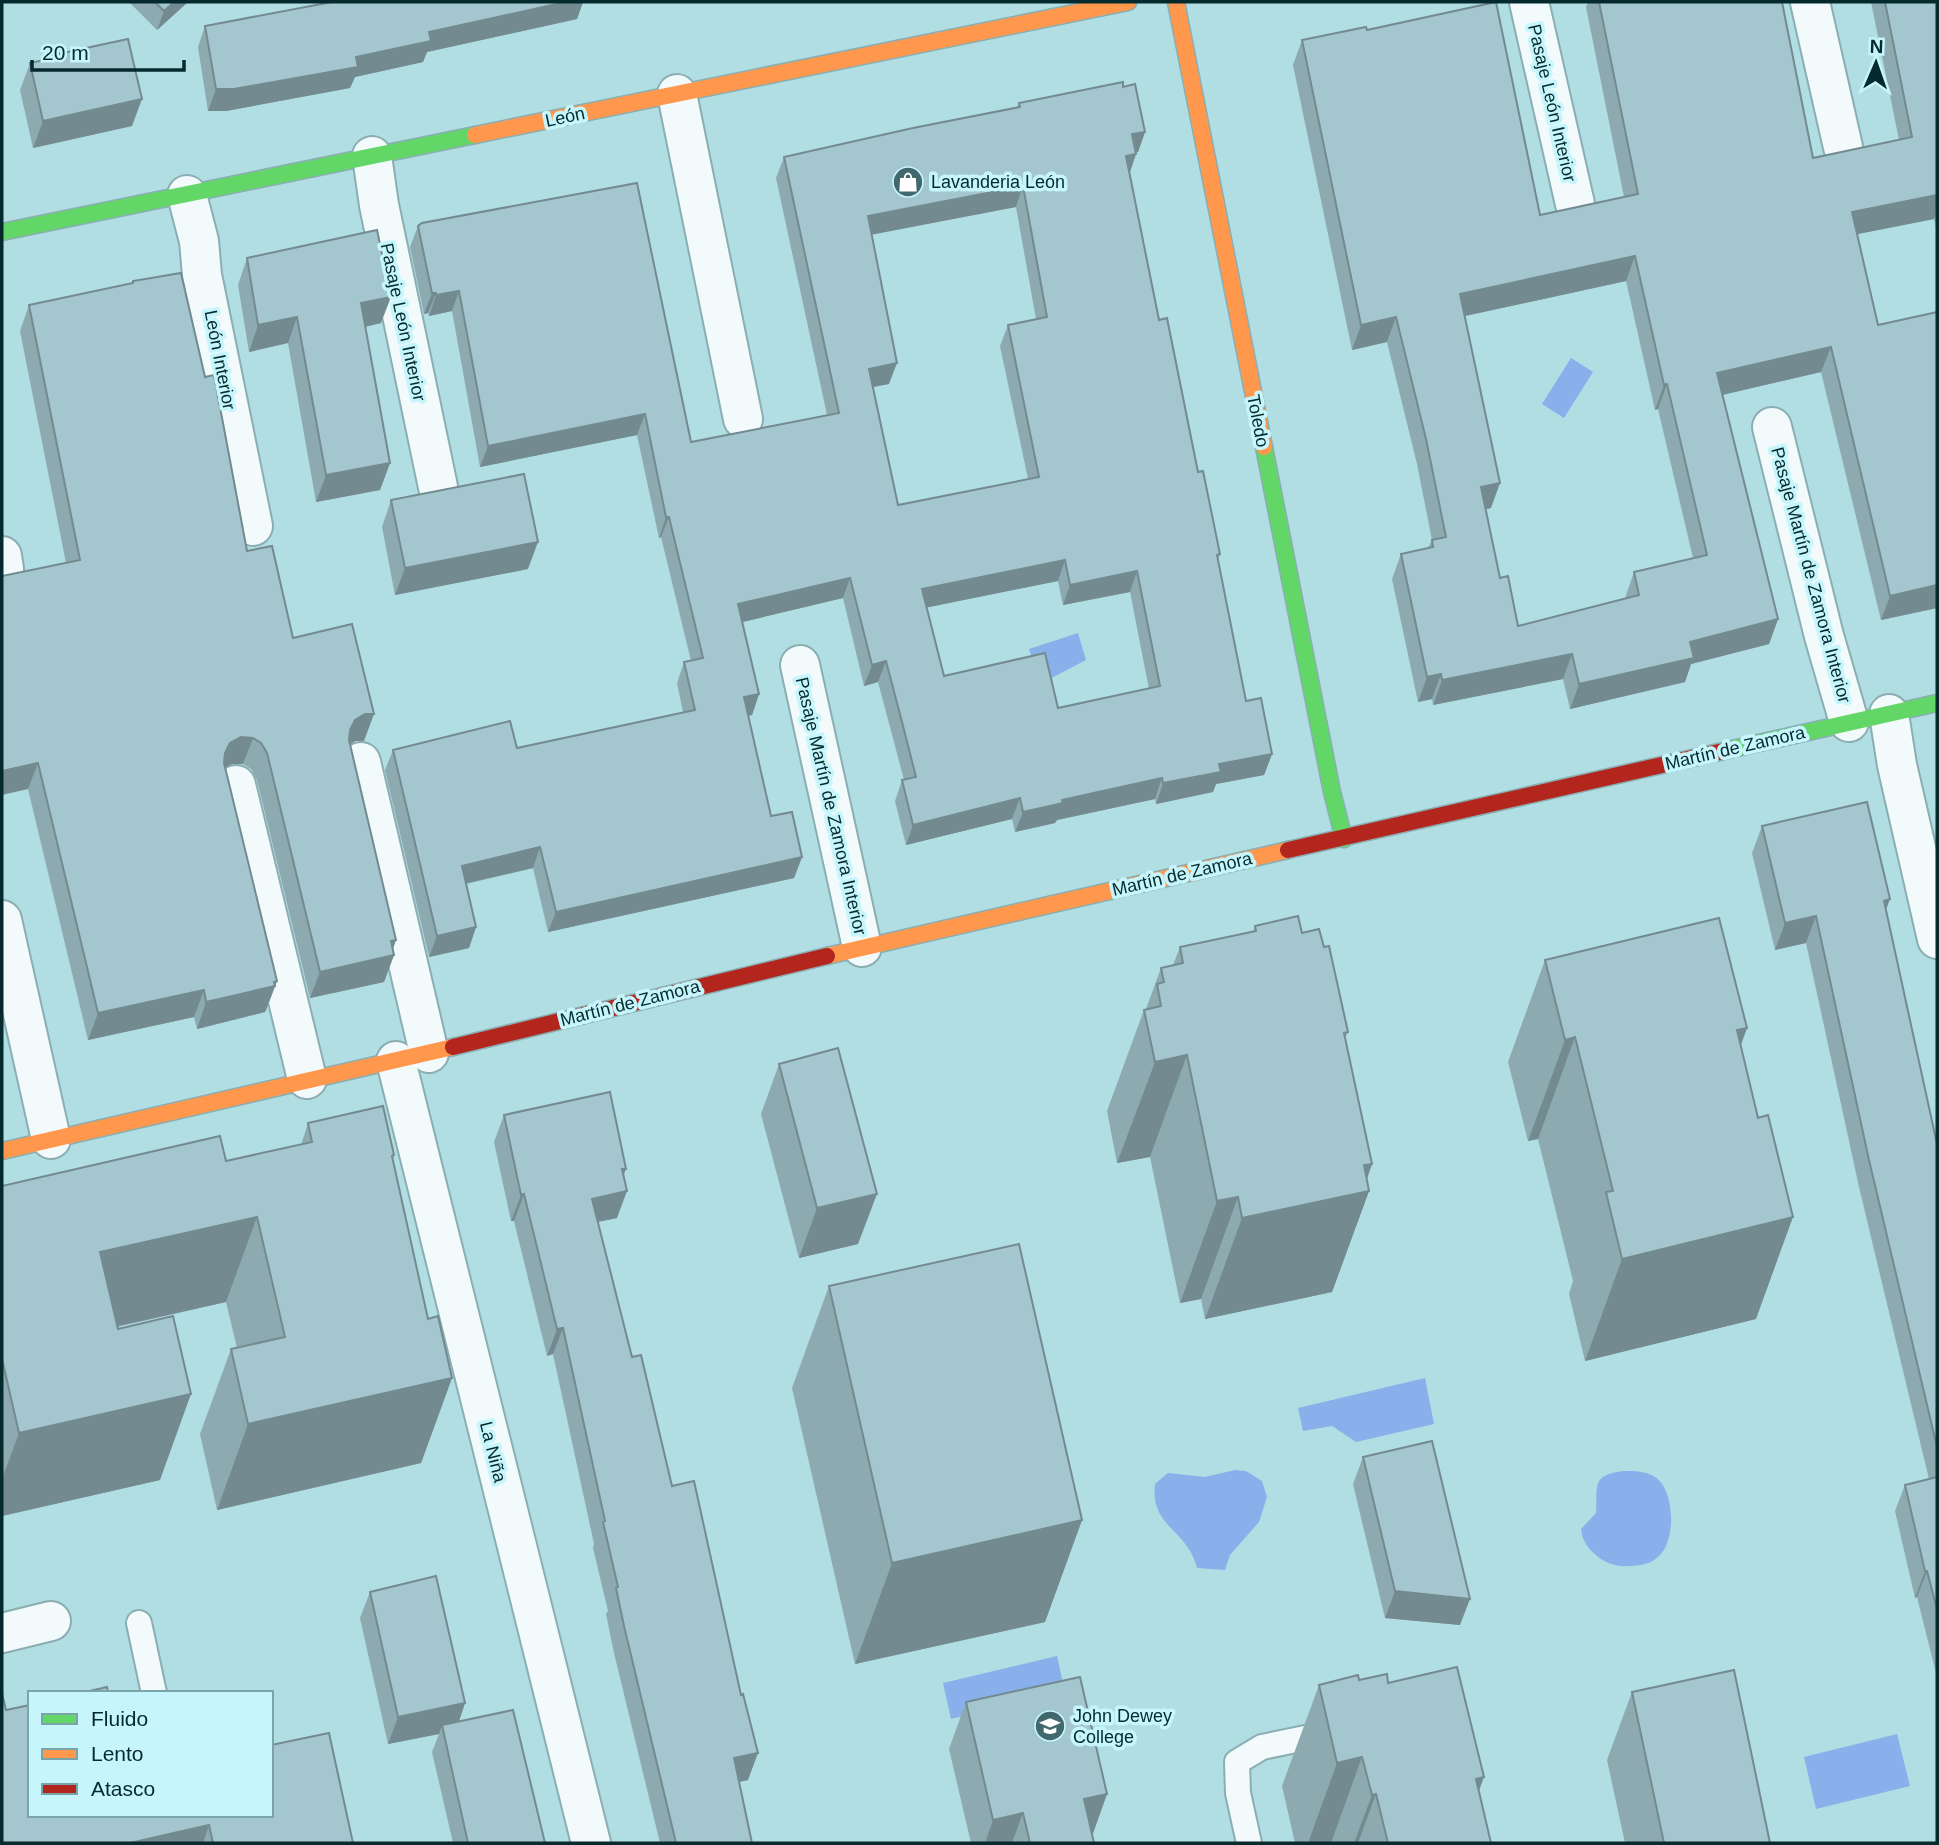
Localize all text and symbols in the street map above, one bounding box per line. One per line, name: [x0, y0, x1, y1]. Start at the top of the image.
street label: Pasaje León Interior: [1524, 22, 1580, 184]
scale bar: [32, 28, 184, 72]
north arrow: [1841, 28, 1911, 98]
text: N: [1869, 36, 1884, 57]
text: 20 m: [42, 41, 89, 64]
street label: León: [543, 103, 587, 131]
shop icon: Lavanderia León: [891, 165, 925, 199]
place label: Lavanderia León: [931, 172, 1065, 192]
street label: Pasaje León Interior: [376, 241, 430, 403]
street label: León Interior: [201, 308, 239, 412]
street label: Toledo: [1243, 393, 1273, 449]
street label: Pasaje Martín de Zamora Interior: [1767, 445, 1855, 705]
street label: Pasaje Martín de Zamora Interior: [792, 675, 870, 937]
street label: Martín de Zamora: [1663, 722, 1808, 774]
street label: Martín de Zamora: [1110, 848, 1255, 900]
street label: Martín de Zamora: [558, 976, 703, 1030]
street label: La Niña: [476, 1419, 510, 1485]
legend: [28, 1691, 273, 1817]
place label: John Dewey College: [1073, 1706, 1172, 1747]
text: Fluido: [91, 1707, 148, 1730]
school or university icon: John Dewey College: [1033, 1709, 1067, 1743]
text: Lento: [91, 1742, 144, 1765]
text: Atasco: [91, 1777, 155, 1800]

